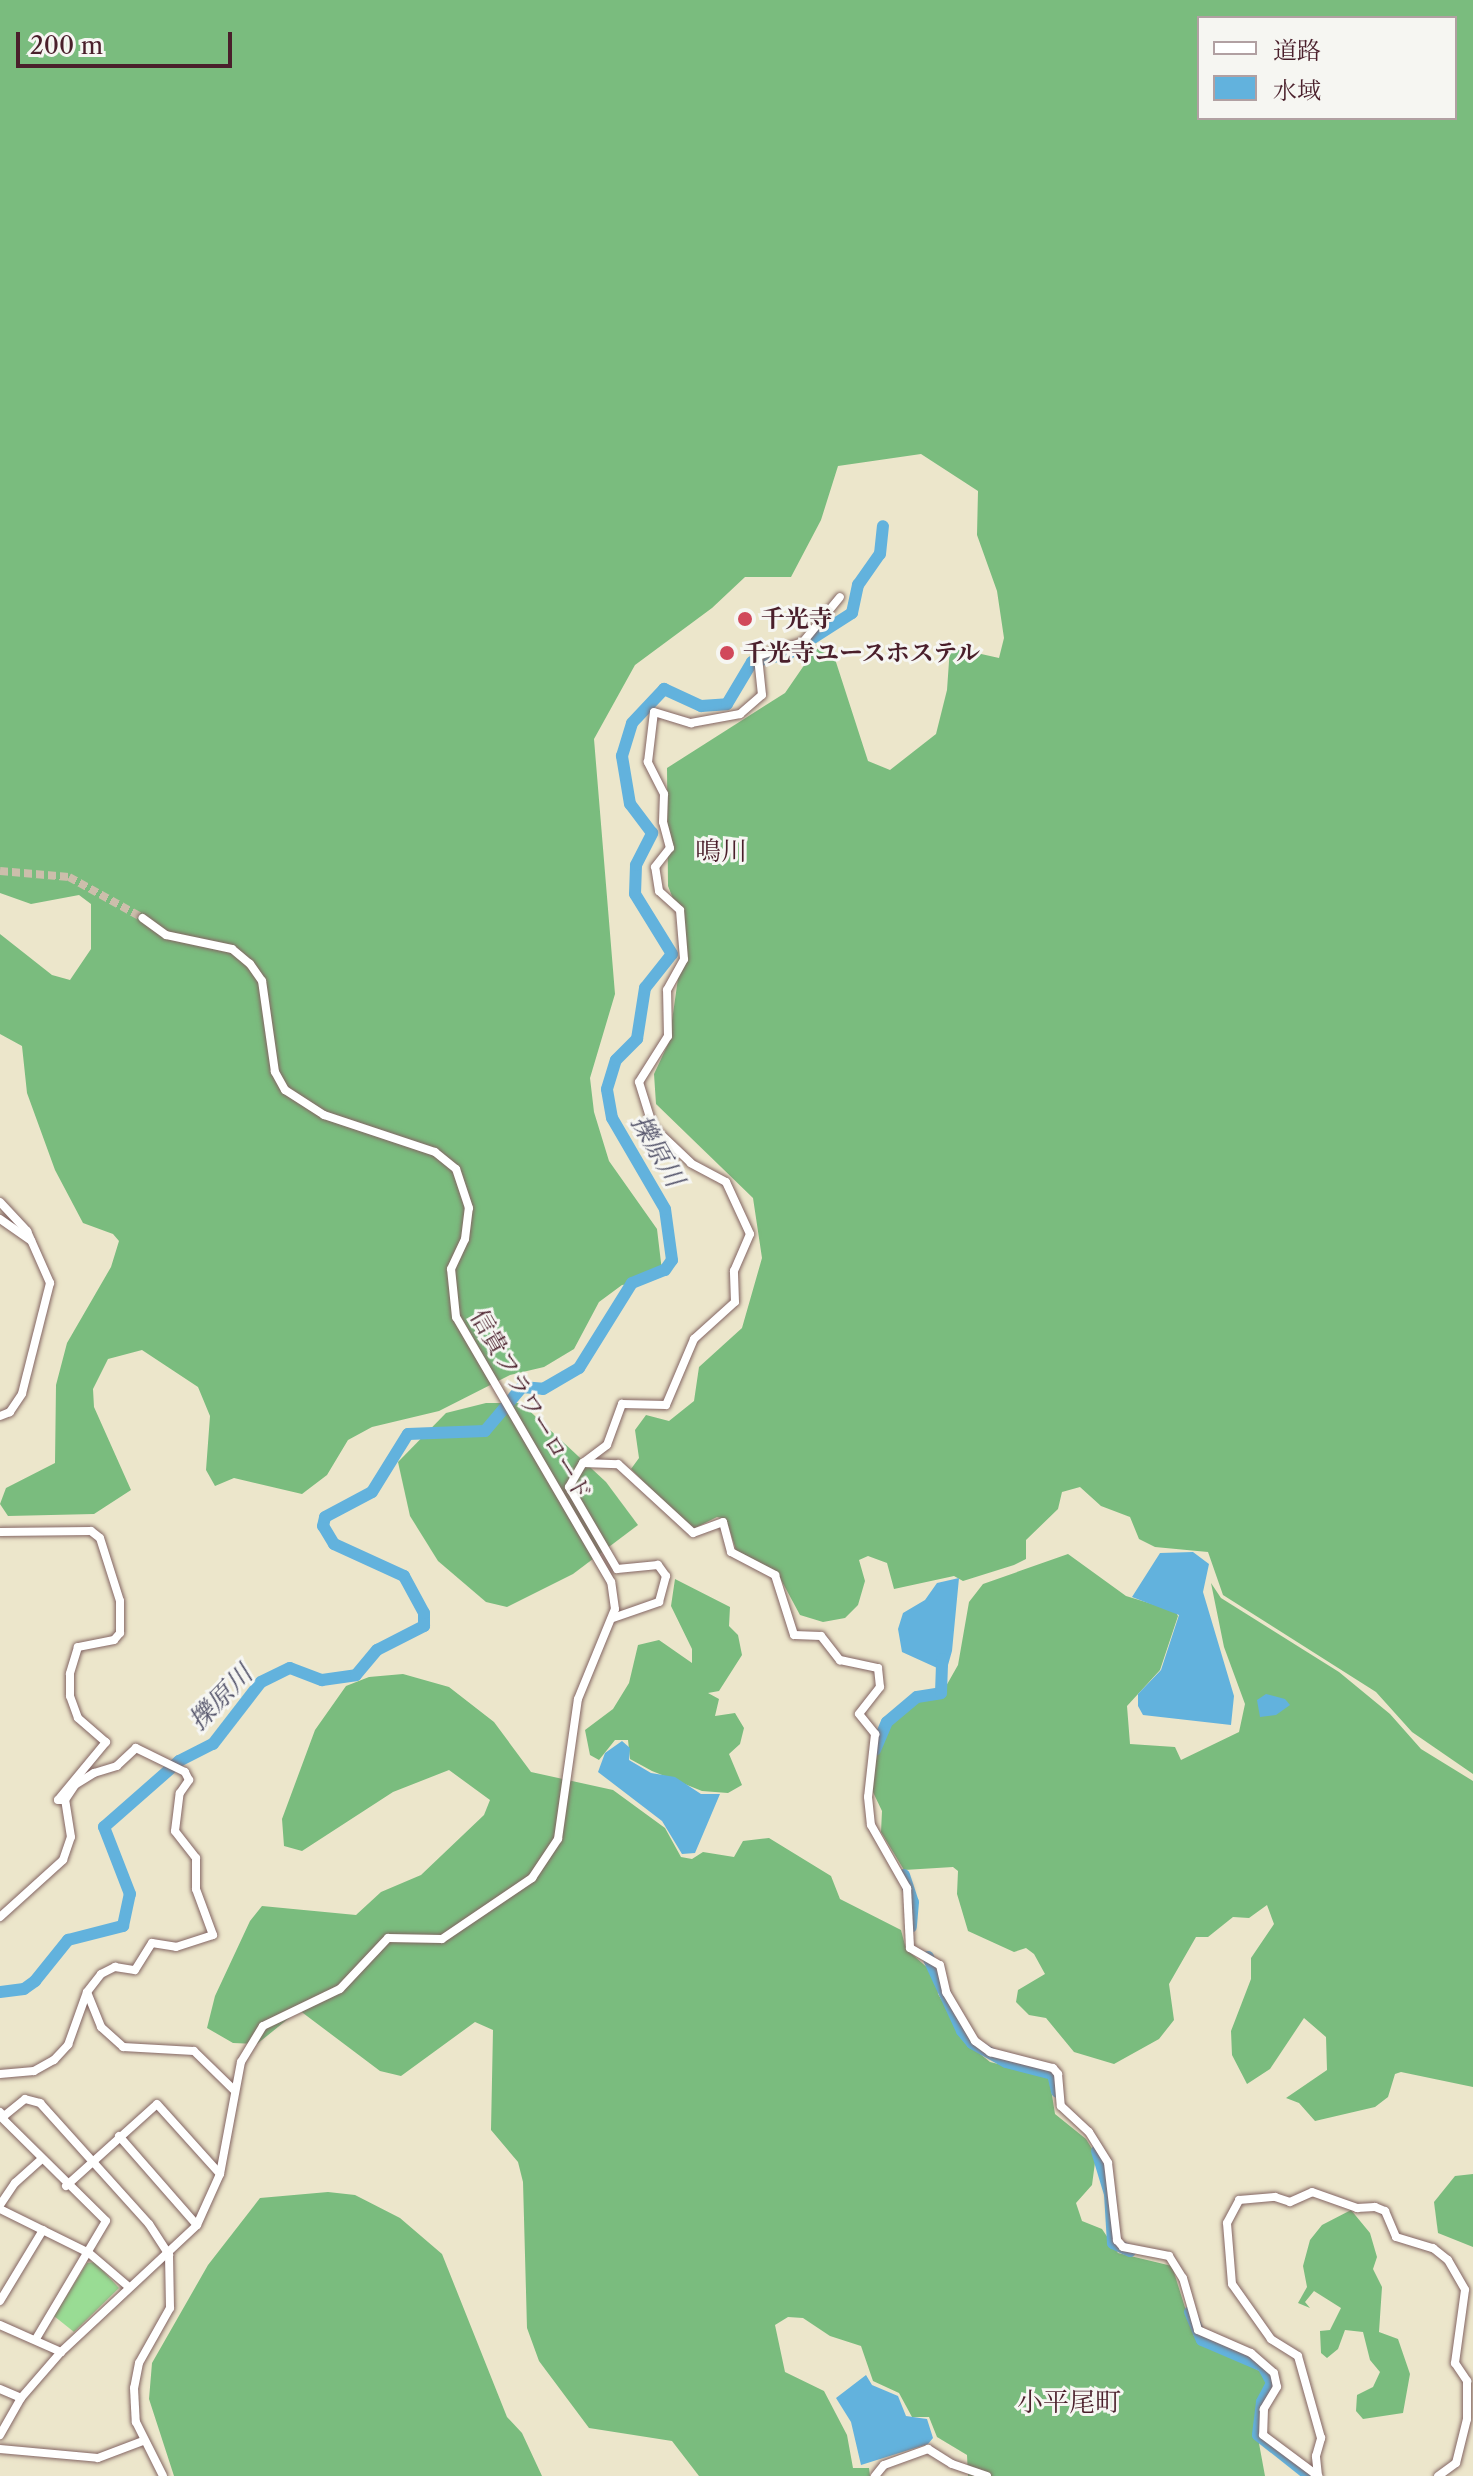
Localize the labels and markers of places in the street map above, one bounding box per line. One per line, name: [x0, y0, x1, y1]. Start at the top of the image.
place label: 千光寺: [761, 605, 833, 633]
marker: 千光寺: [736, 610, 754, 628]
place label: 千光寺ユースホステル: [743, 639, 983, 667]
marker: 千光寺ユースホステル: [718, 644, 736, 662]

